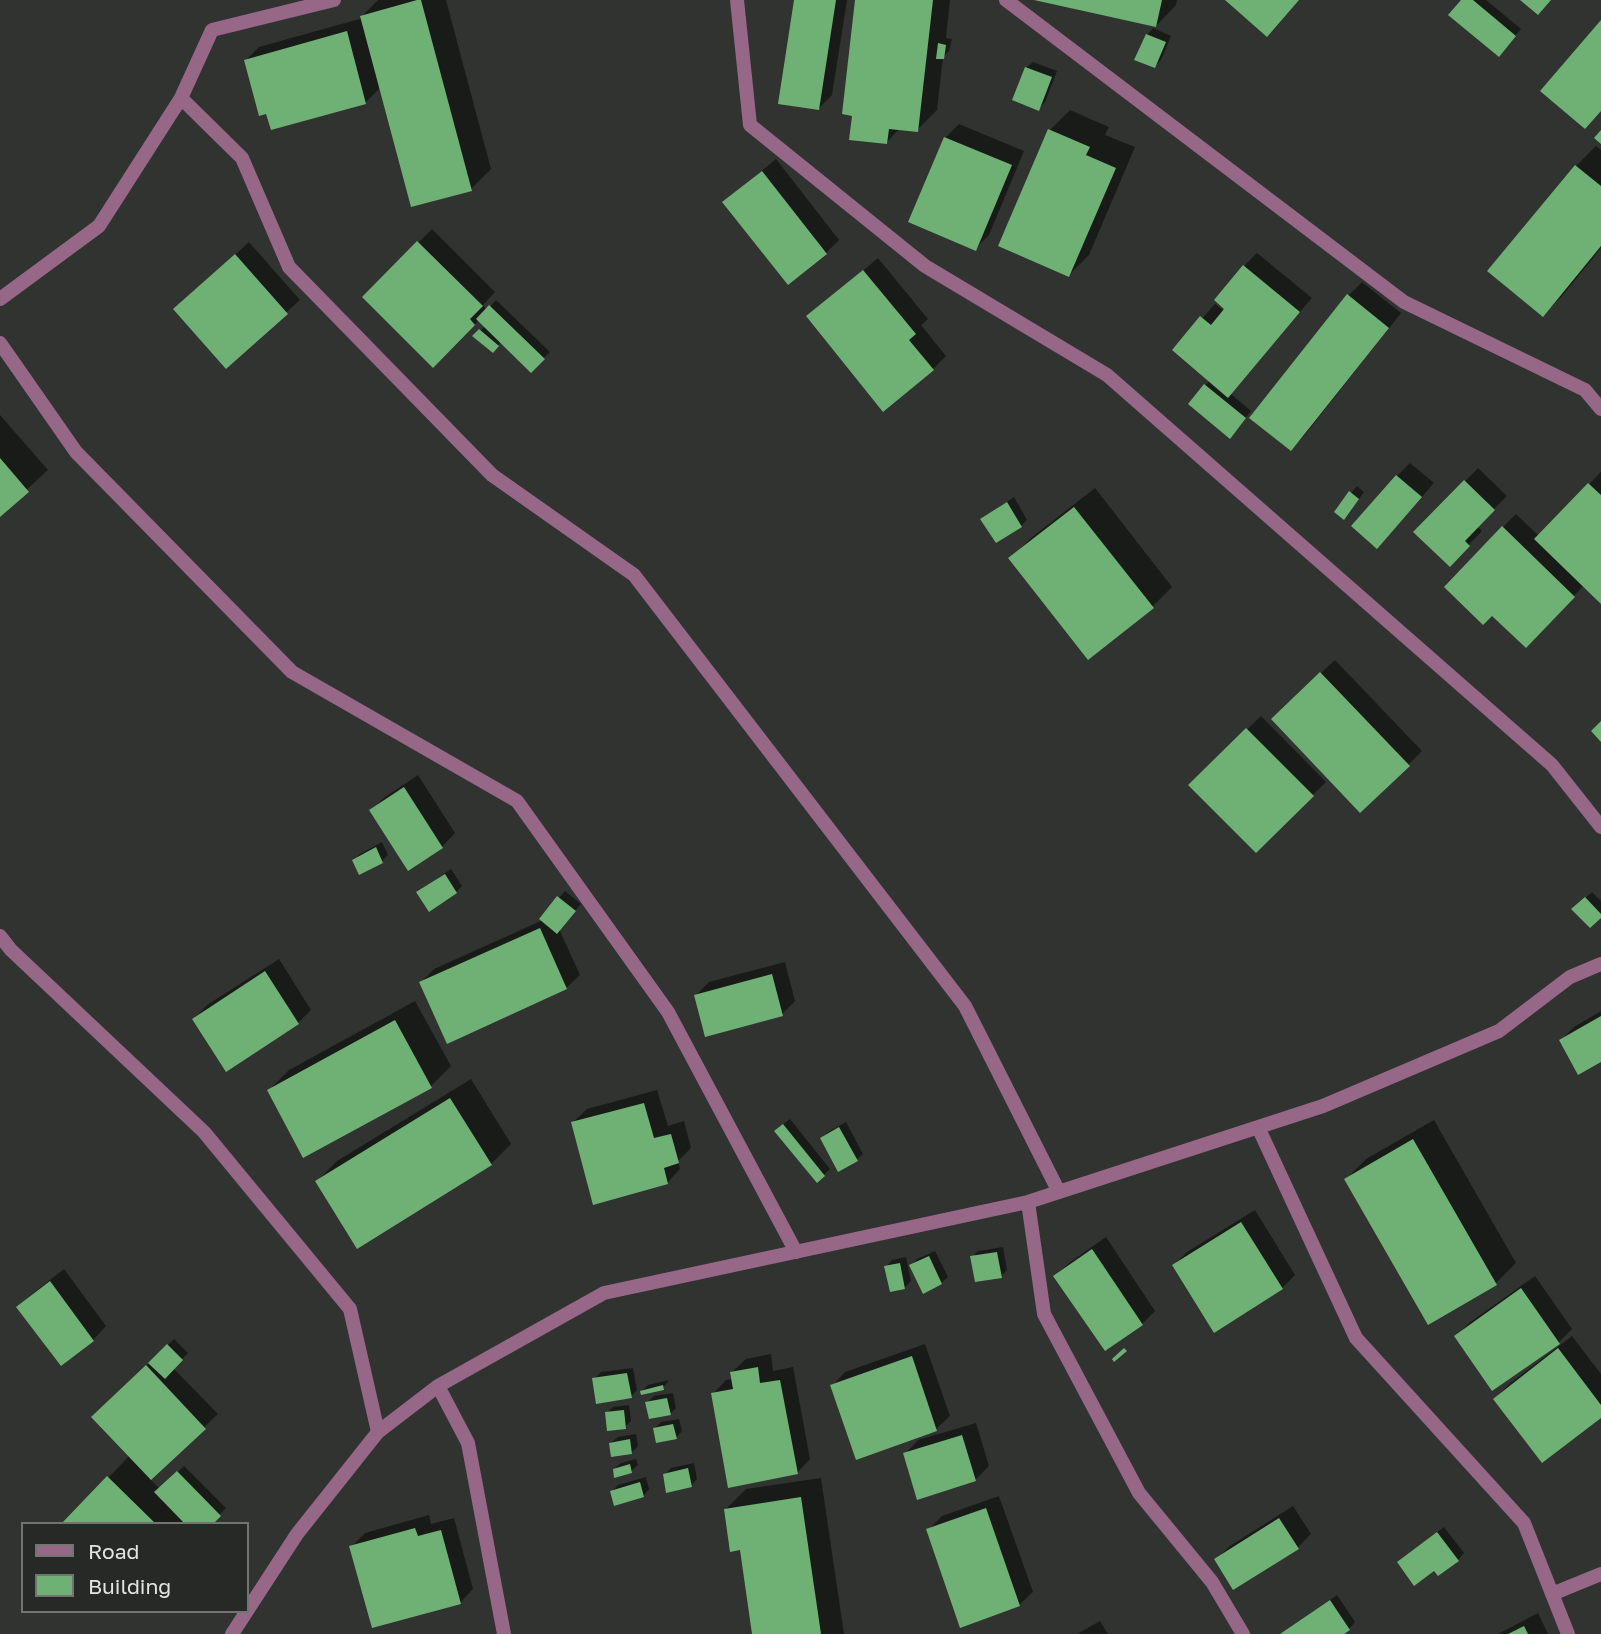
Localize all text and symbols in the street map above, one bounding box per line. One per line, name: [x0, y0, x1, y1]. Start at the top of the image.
legend: [21, 1522, 248, 1613]
text: Road: [88, 1538, 139, 1564]
text: Building: [88, 1573, 171, 1599]

